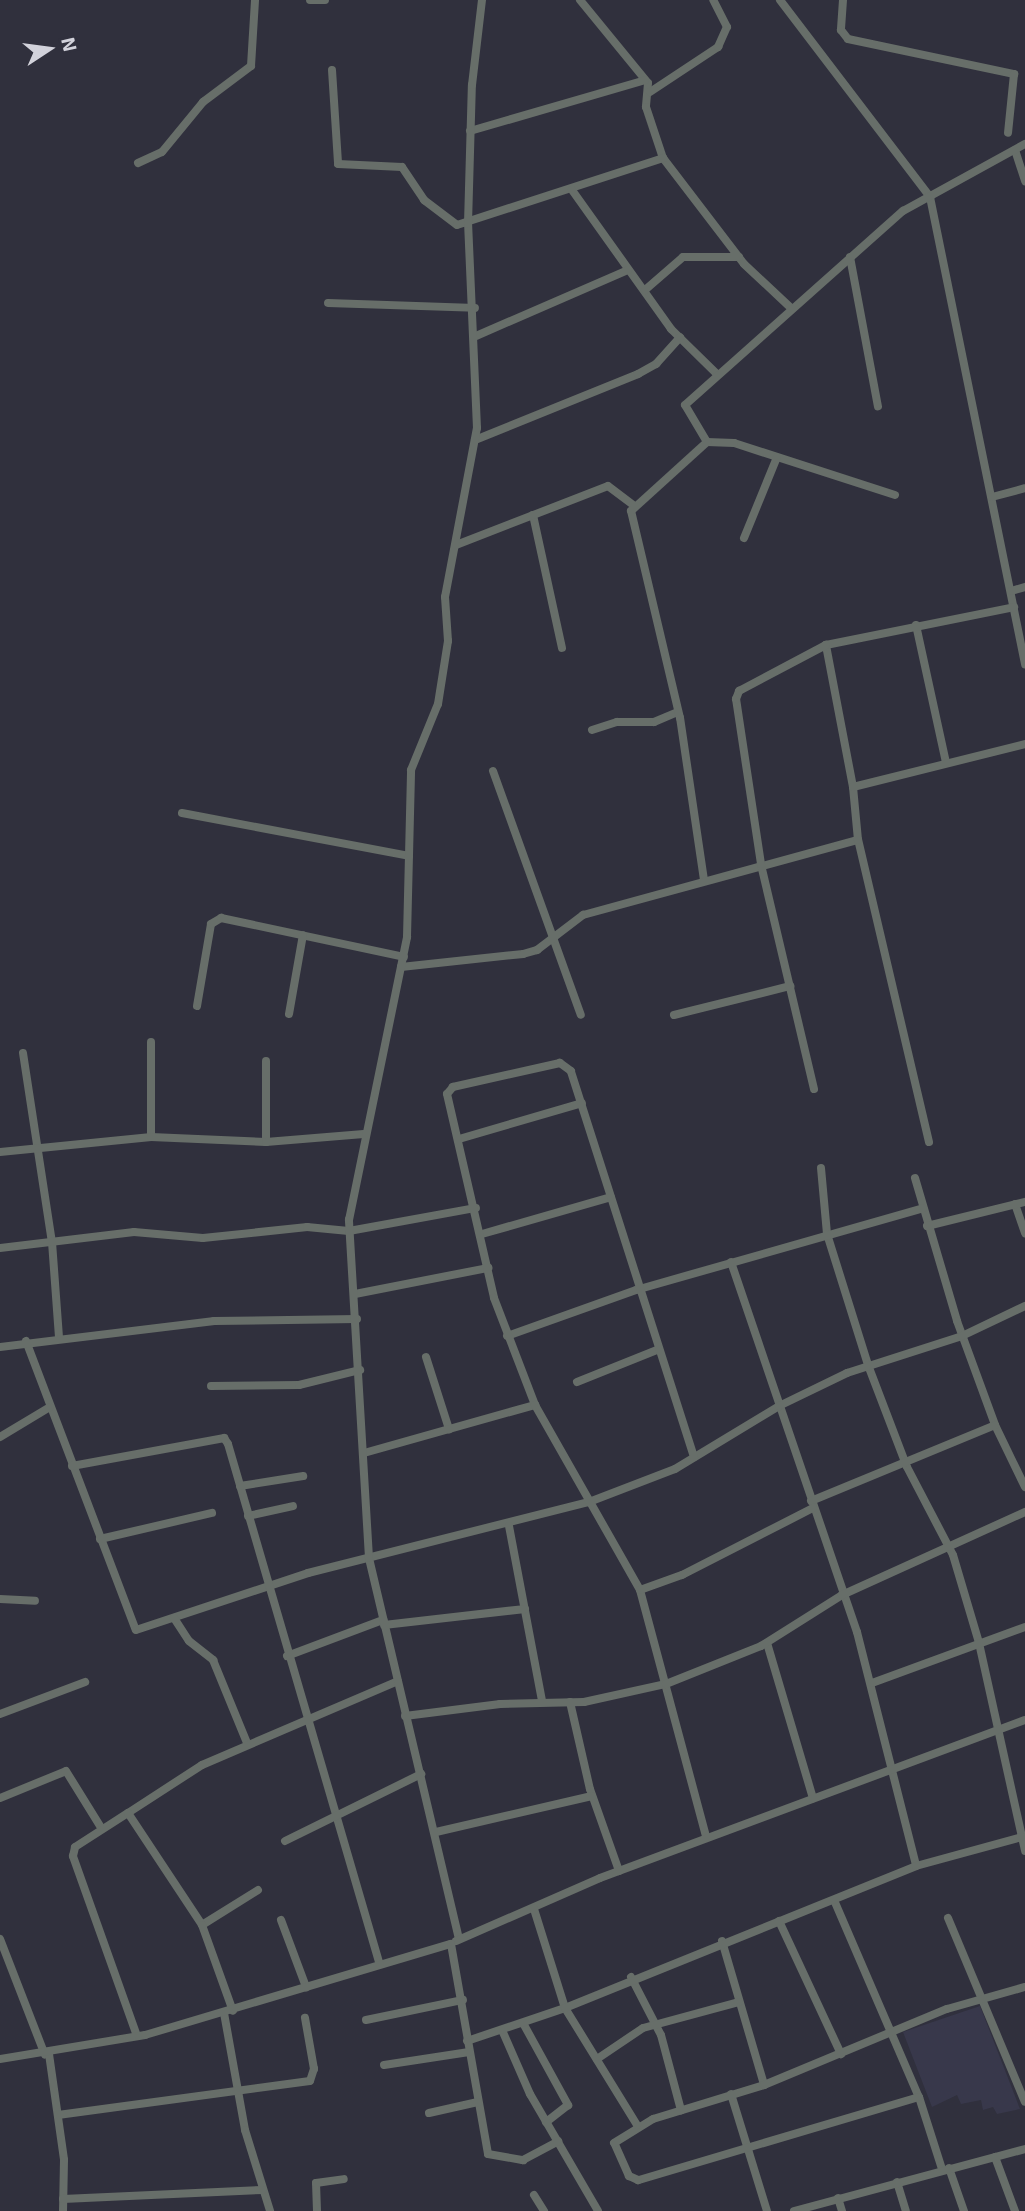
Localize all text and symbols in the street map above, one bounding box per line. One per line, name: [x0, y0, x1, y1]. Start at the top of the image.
north arrow: [14, 14, 84, 84]
text: N: [57, 35, 83, 53]

